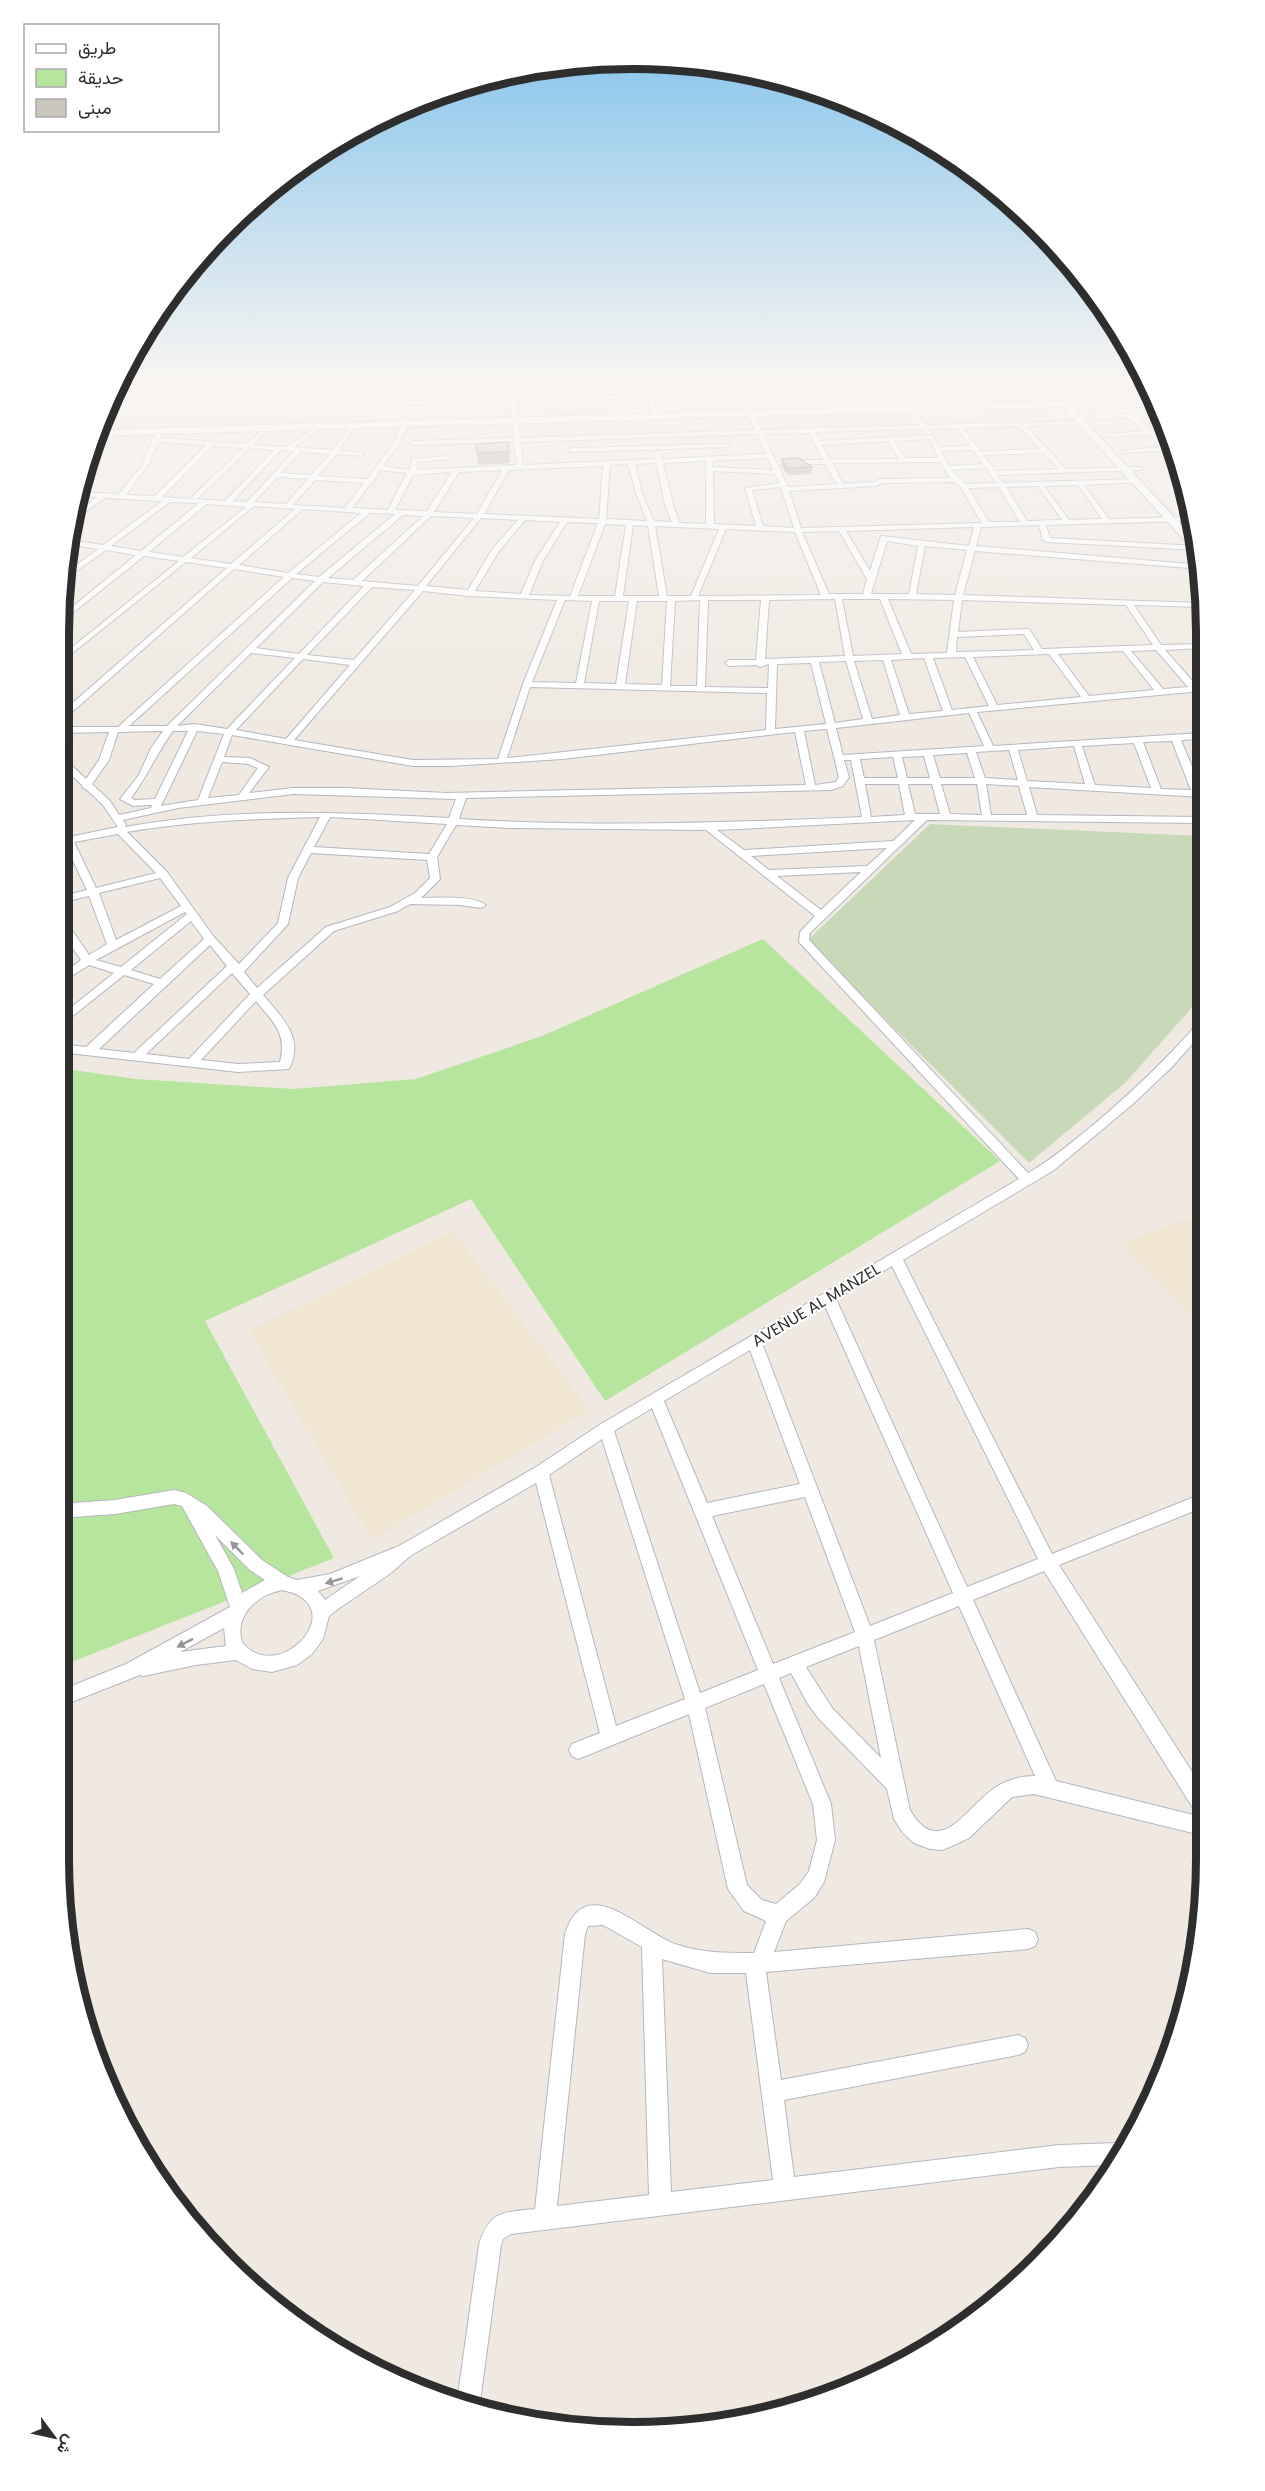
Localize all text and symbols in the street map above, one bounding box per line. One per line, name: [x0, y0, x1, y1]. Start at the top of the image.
legend: [24, 24, 219, 132]
text: طريق: [78, 35, 116, 60]
text: حديقة: [78, 65, 124, 90]
text: مبنى: [78, 95, 112, 120]
street label: AVENUE AL MANZEL: [748, 1258, 885, 1352]
one-way arrow: [230, 1540, 244, 1555]
one-way arrow: [325, 1577, 343, 1586]
one-way arrow: [176, 1638, 193, 1648]
north arrow: [24, 2407, 84, 2467]
text: ش: [51, 2431, 81, 2459]

